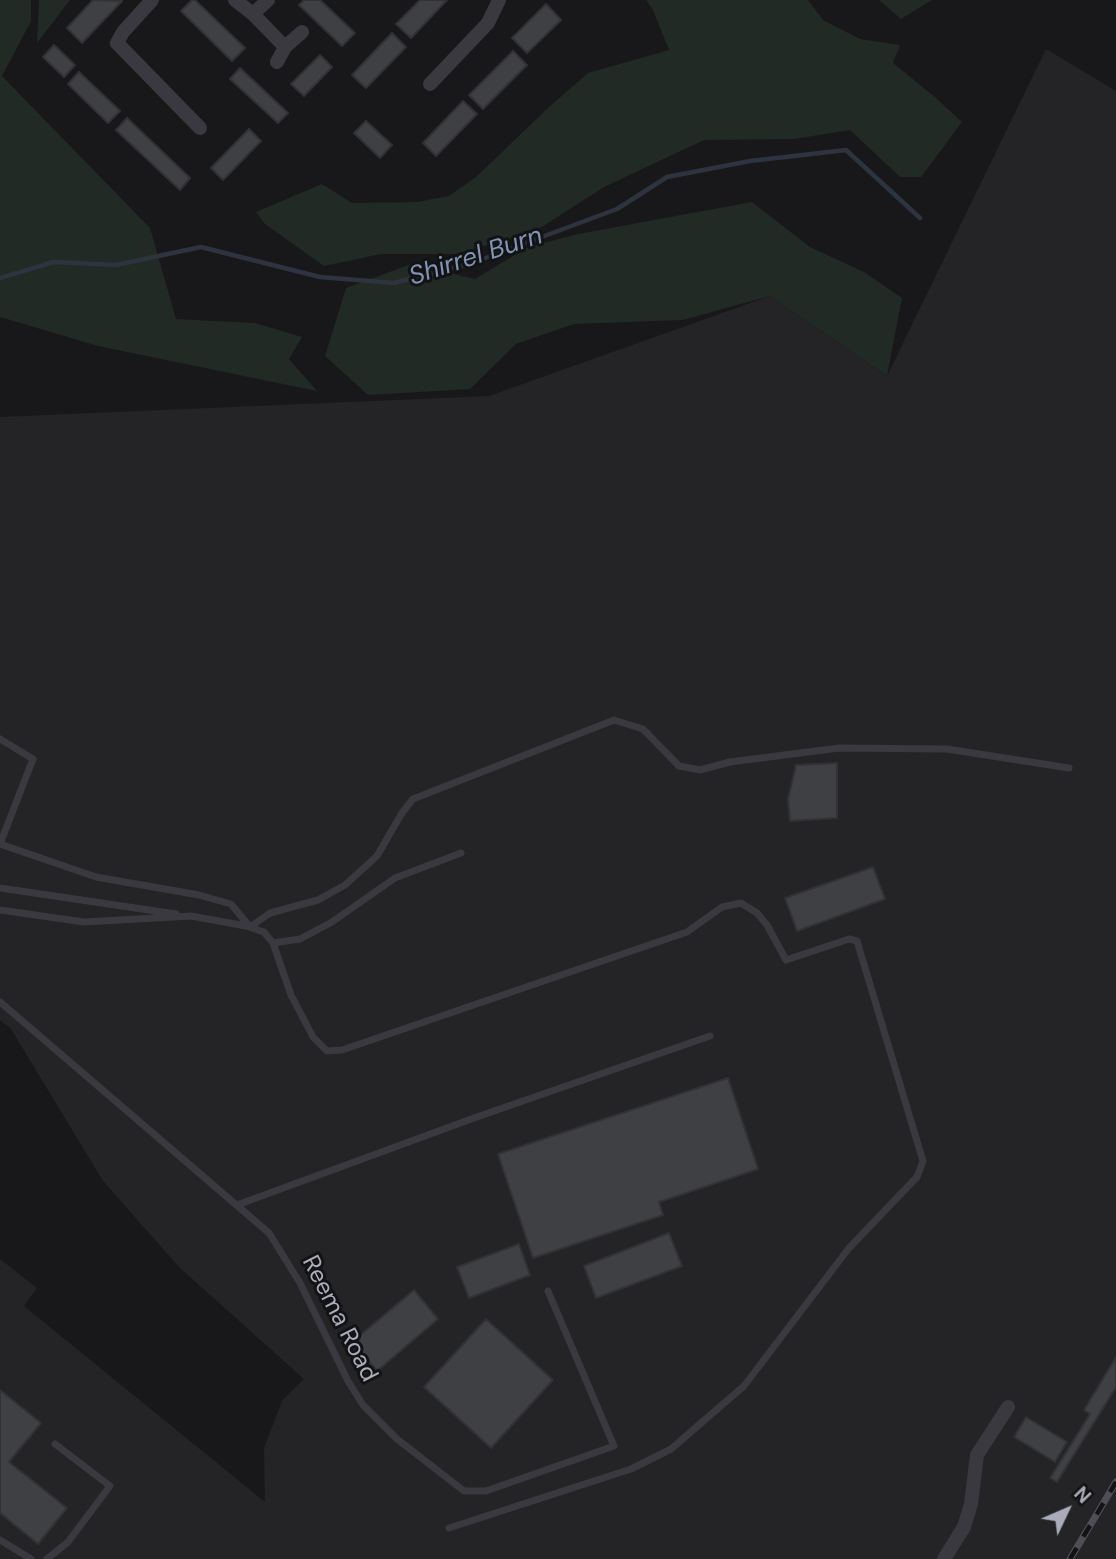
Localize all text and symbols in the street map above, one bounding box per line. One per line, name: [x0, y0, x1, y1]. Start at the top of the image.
water label: Shirrel Burn: [405, 221, 547, 293]
street label: Reema Road: [295, 1251, 383, 1387]
north arrow: [1032, 1475, 1102, 1545]
text: N: [1069, 1481, 1096, 1509]

